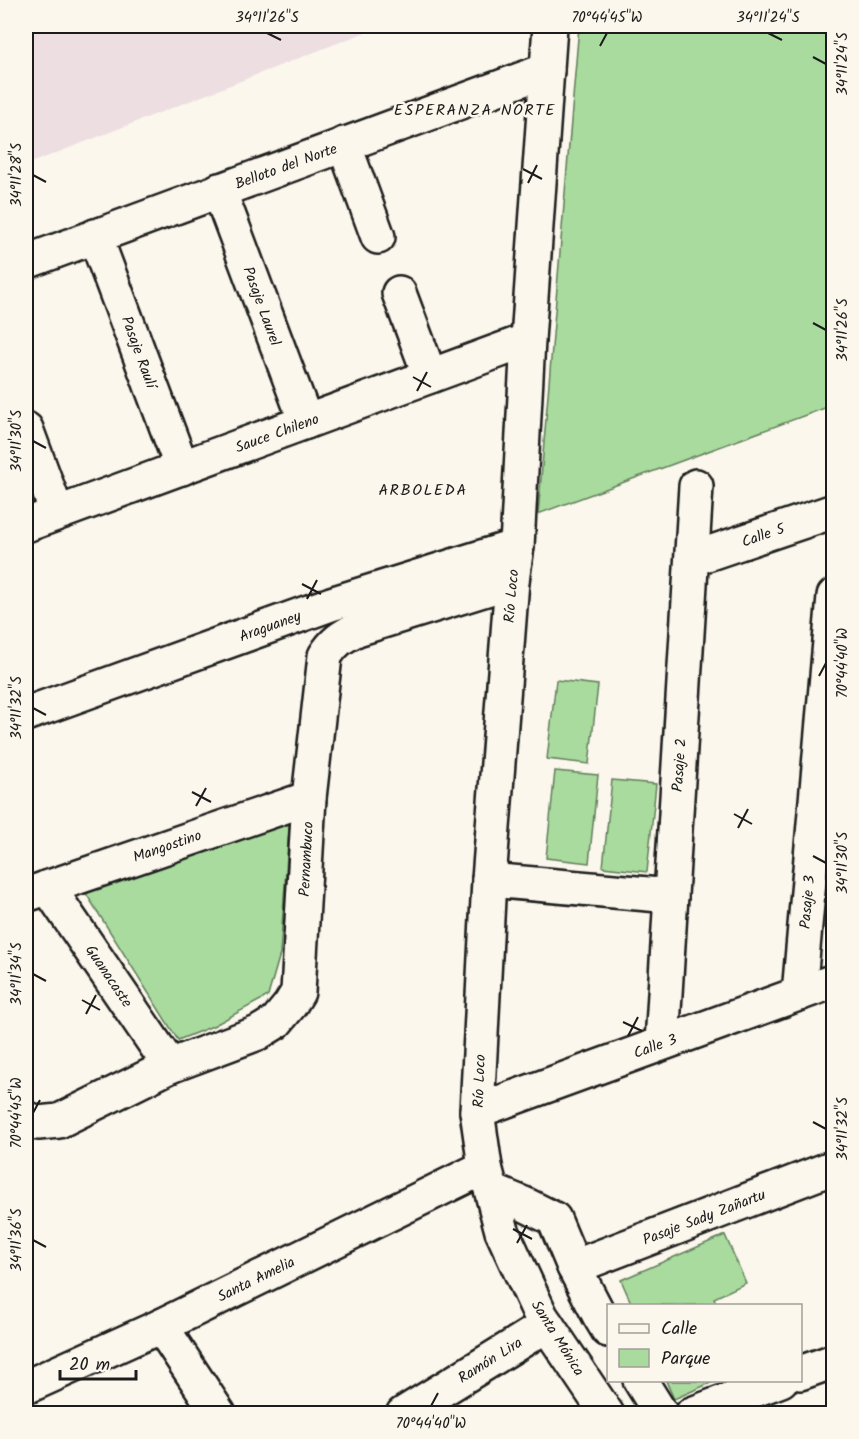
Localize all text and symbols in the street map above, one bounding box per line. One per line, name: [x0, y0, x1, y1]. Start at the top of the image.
text: 34°11'26"S: [235, 6, 299, 30]
text: 70°44'45"W: [571, 6, 643, 30]
text: 34°11'24"S: [736, 6, 800, 30]
text: 34°11'24"S: [831, 32, 855, 96]
district label: ESPERANZA NORTE: [394, 98, 556, 123]
street label: Belloto del Norte: [232, 137, 341, 197]
text: 34°11'28"S: [5, 143, 29, 207]
street label: Pasaje Laurel: [236, 263, 287, 350]
text: 34°11'26"S: [831, 298, 855, 362]
street label: Pasaje Raulí: [114, 313, 163, 394]
street label: Sauce Chileno: [232, 408, 323, 460]
text: 34°11'30"S: [5, 410, 29, 472]
district label: ARBOLEDA: [378, 478, 468, 503]
street label: Calle 5: [739, 517, 789, 554]
street label: Río Loco: [498, 568, 526, 624]
street label: Araguaney: [236, 604, 306, 649]
text: 70°44'40"W: [831, 627, 855, 698]
text: 34°11'32"S: [5, 676, 29, 740]
street label: Pasaje 2: [666, 737, 694, 793]
street label: Pernambuco: [293, 821, 321, 897]
street label: Mangostino: [130, 824, 205, 870]
text: 34°11'30"S: [831, 832, 855, 894]
street label: Pasaje 3: [794, 874, 822, 930]
street label: Guanacaste: [78, 940, 138, 1013]
text: 34°11'34"S: [5, 942, 29, 1006]
street label: Calle 3: [630, 1028, 681, 1066]
street label: Río Loco: [467, 1054, 493, 1108]
text: 70°44'45"W: [5, 1077, 29, 1149]
text: 34°11'32"S: [831, 1097, 855, 1161]
street label: Pasaje Sady Zañartu: [639, 1183, 769, 1252]
text: 34°11'36"S: [5, 1208, 29, 1272]
street label: Santa Amelia: [213, 1251, 299, 1309]
street label: Santa Mónica: [524, 1296, 590, 1381]
legend: [607, 1304, 802, 1382]
text: Calle: [661, 1315, 697, 1344]
street label: Ramón Lira: [454, 1332, 528, 1390]
scale bar: [60, 1343, 136, 1381]
text: Parque: [661, 1345, 710, 1374]
text: 20 m: [69, 1351, 110, 1380]
text: 70°44'40"W: [396, 1412, 467, 1436]

